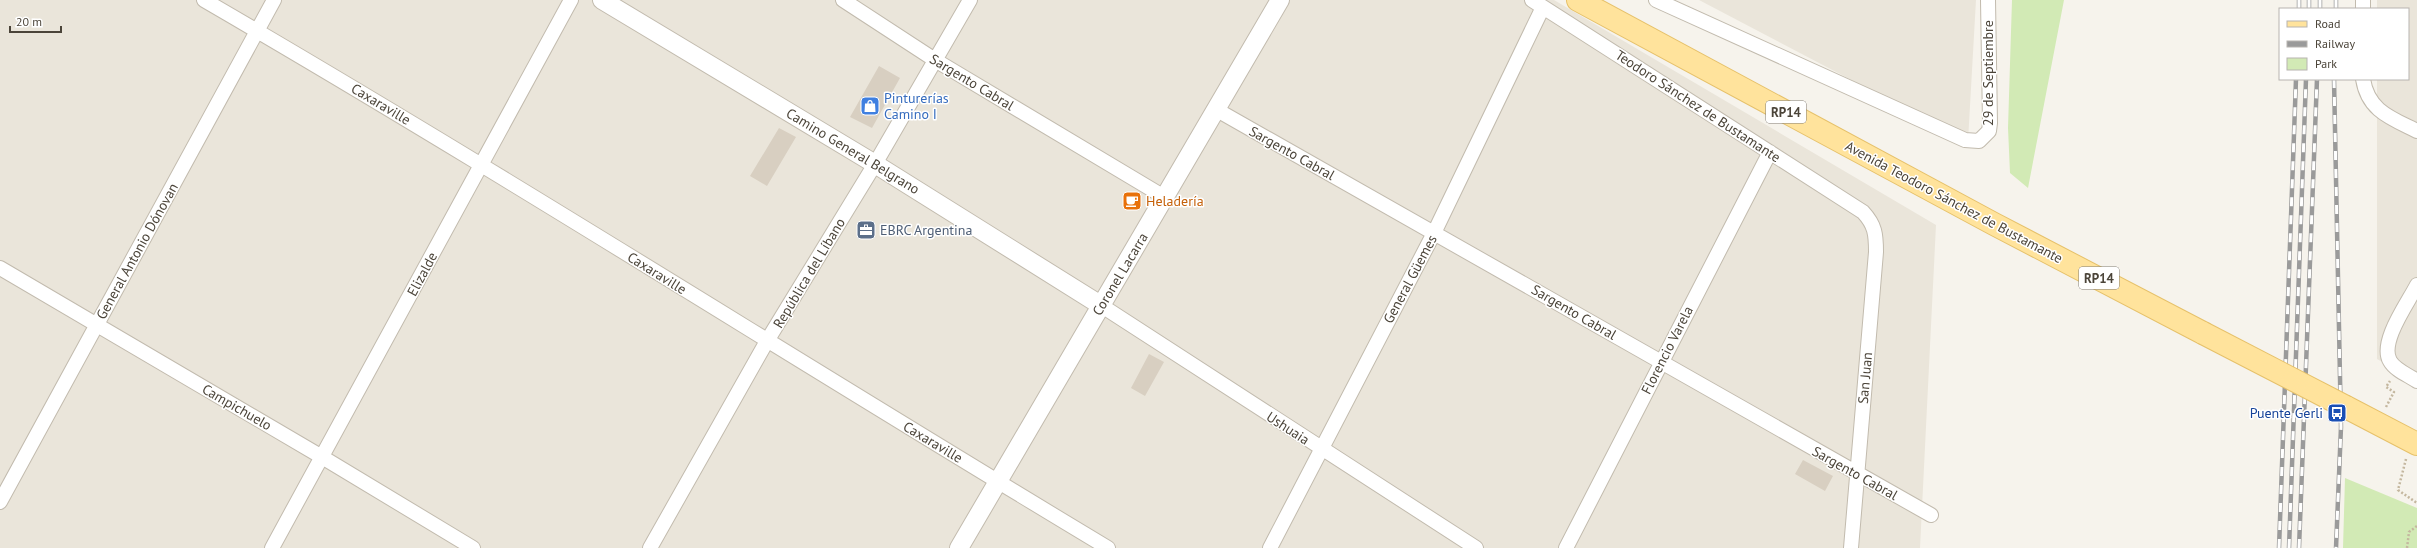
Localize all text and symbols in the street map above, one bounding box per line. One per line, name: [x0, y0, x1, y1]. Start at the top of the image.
scale bar: [10, 8, 61, 34]
legend: [2279, 8, 2409, 80]
text: 20 m: [16, 14, 42, 29]
text: Road: [2315, 16, 2340, 31]
street label: 29 de Septiembre: [1979, 20, 1997, 126]
text: Railway: [2315, 36, 2355, 51]
street label: Teodoro Sánchez de Bustamante: [1612, 46, 1784, 166]
street label: Sargento Cabral: [927, 50, 1017, 114]
text: Park: [2315, 56, 2337, 71]
street label: Caxaraville: [348, 79, 414, 129]
place label: Pinturerías Camino I: [884, 89, 949, 123]
shop icon: Pinturerías Camino I: [859, 95, 881, 117]
road number: RP14: [1766, 101, 1806, 123]
street label: Camino General Belgrano: [783, 104, 923, 198]
street label: Sargento Cabral: [1246, 122, 1338, 184]
street label: Avenida Teodoro Sánchez de Bustamante: [1842, 137, 2066, 267]
street label: General Antonio Dónovan: [92, 180, 182, 322]
cafe icon: Heladería: [1121, 190, 1143, 212]
place label: Heladería: [1146, 192, 1204, 210]
street label: República del Líbano: [769, 215, 849, 331]
office icon: EBRC Argentina: [855, 219, 877, 241]
place label: EBRC Argentina: [880, 221, 973, 239]
street label: Coronel Lacarra: [1088, 229, 1152, 319]
street label: General Güemes: [1379, 232, 1441, 326]
street label: Caxaraville: [624, 248, 690, 298]
street label: Elizalde: [403, 249, 441, 299]
road number: RP14: [2079, 267, 2119, 289]
street label: Sargento Cabral: [1528, 280, 1620, 344]
street label: Florencio Varela: [1637, 303, 1697, 397]
street label: San Juan: [1854, 351, 1876, 405]
street label: Campichuelo: [199, 380, 275, 434]
bus stop icon: Puente Gerli: [2326, 402, 2348, 424]
place label: Puente Gerli: [2250, 404, 2323, 422]
street label: Ushuaia: [1263, 407, 1313, 449]
street label: Caxaraville: [900, 417, 966, 467]
street label: Sargento Cabral: [1809, 442, 1901, 504]

